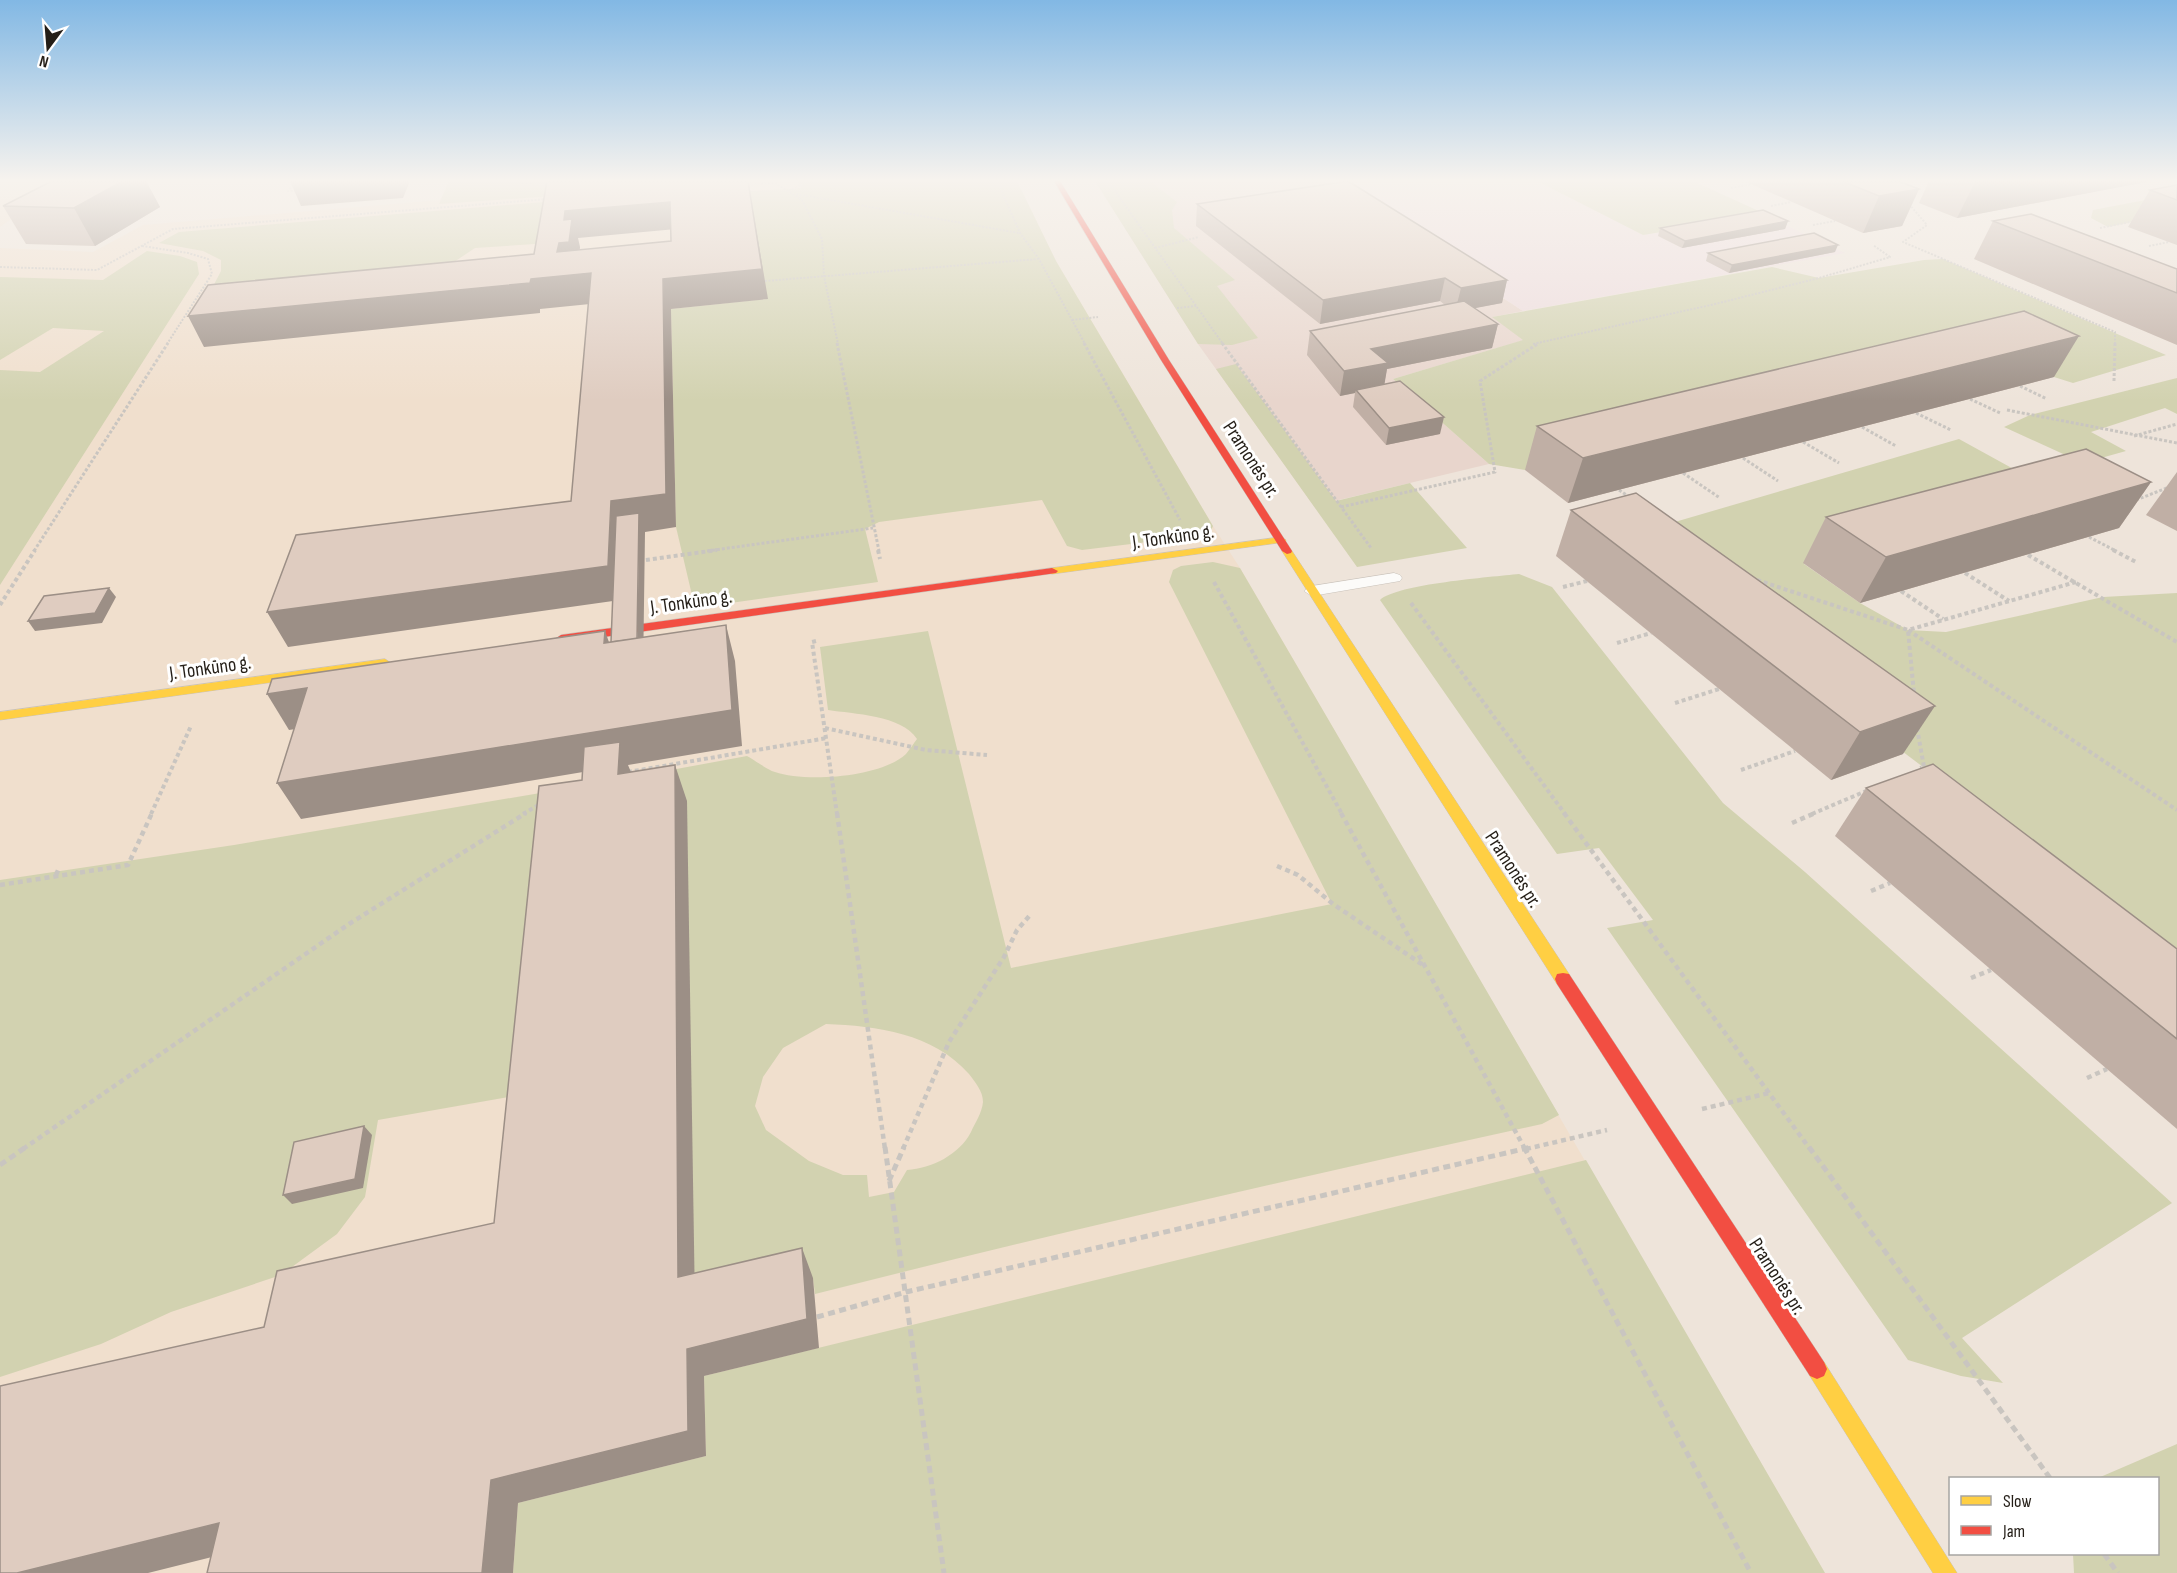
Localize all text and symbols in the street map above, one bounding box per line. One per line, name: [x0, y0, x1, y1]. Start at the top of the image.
north arrow: [18, 18, 78, 78]
text: N: [38, 51, 51, 71]
street label: Pramonės pr.: [1218, 417, 1285, 502]
street label: J. Tonkūno g.: [1130, 519, 1216, 555]
street label: J. Tonkūno g.: [648, 584, 734, 620]
street label: J. Tonkūno g.: [167, 650, 253, 686]
street label: Pramonės pr.: [1480, 827, 1547, 912]
street label: Pramonės pr.: [1744, 1234, 1811, 1319]
legend: [1949, 1477, 2159, 1555]
text: Slow: [2003, 1491, 2032, 1512]
text: Jam: [2002, 1521, 2025, 1542]

